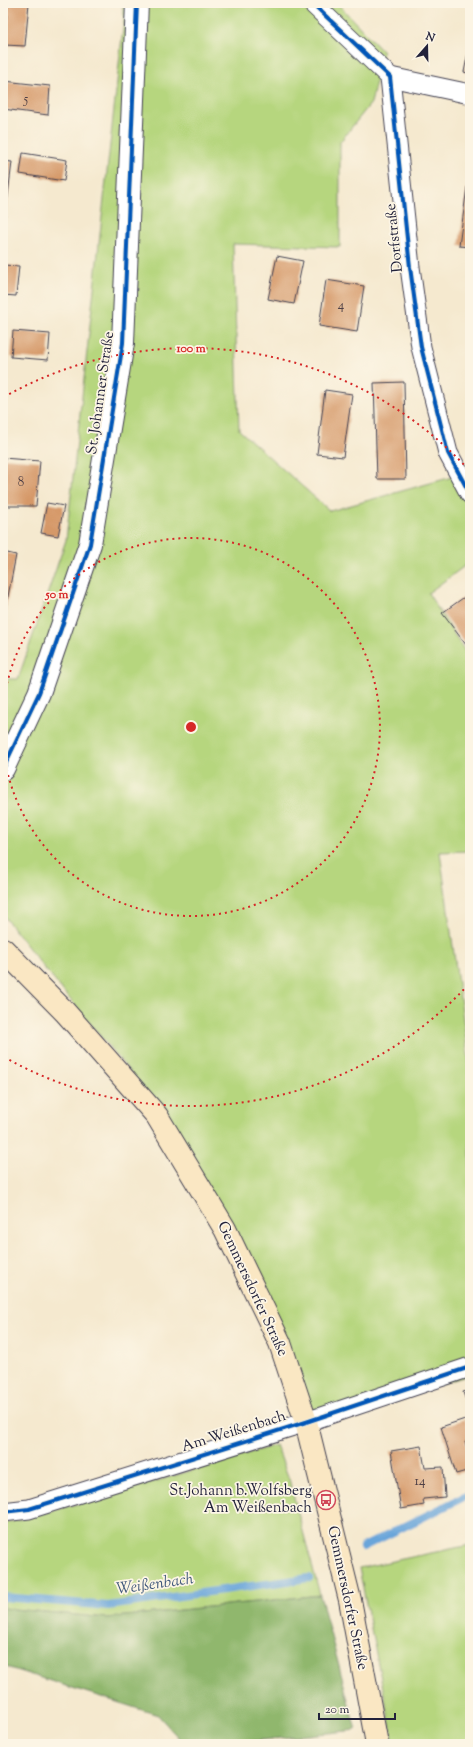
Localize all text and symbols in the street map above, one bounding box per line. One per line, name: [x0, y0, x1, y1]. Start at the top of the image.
north arrow: [407, 26, 447, 66]
text: N: [422, 28, 437, 47]
house number: 5: [23, 91, 29, 109]
street label: Dorfstraße: [381, 202, 409, 274]
house number: 4: [338, 297, 345, 315]
street label: St. Johanner Straße: [82, 330, 120, 456]
text: 100 m: [175, 340, 206, 358]
house number: 8: [18, 474, 24, 492]
text: 50 m: [45, 586, 69, 604]
centre of rings: [184, 720, 198, 734]
street label: Gemmersdorfer Straße: [211, 1218, 293, 1360]
street label: Am Weißenbach: [179, 1406, 289, 1458]
house number: 14: [415, 1473, 426, 1491]
place label: St.Johann b.Wolfsberg Am Weißenbach: [169, 1481, 312, 1519]
bus stop icon: St.Johann b.Wolfsberg Am Weißenbach: [315, 1489, 337, 1511]
street label: Gemmersdorfer Straße: [321, 1524, 373, 1672]
water label: Weißenbach: [115, 1568, 195, 1602]
scale bar: [319, 1695, 395, 1721]
text: 20 m: [325, 1701, 350, 1719]

